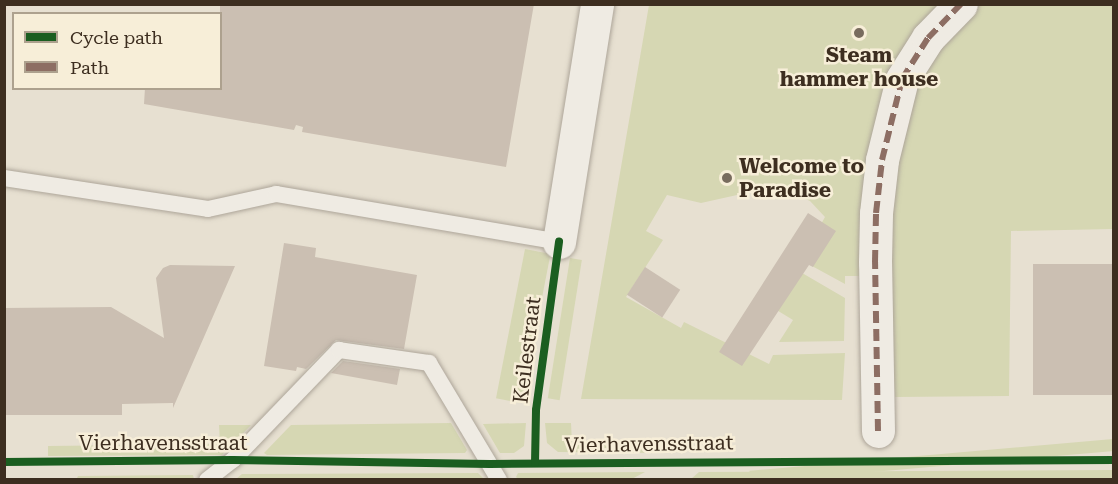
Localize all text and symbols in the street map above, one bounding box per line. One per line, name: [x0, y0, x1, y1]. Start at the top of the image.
legend: [12, 12, 222, 90]
marker: Steam hammer house: [852, 26, 866, 40]
text: Cycle path: [70, 27, 163, 48]
place label: Steam hammer house: [780, 42, 938, 92]
text: Path: [70, 57, 109, 78]
place label: Welcome to Paradise: [739, 153, 864, 203]
marker: Welcome to Paradise: [720, 171, 734, 185]
street label: Keilestraat: [508, 295, 546, 405]
street label: Vierhavensstraat: [78, 430, 248, 456]
street label: Vierhavensstraat: [564, 430, 734, 458]

